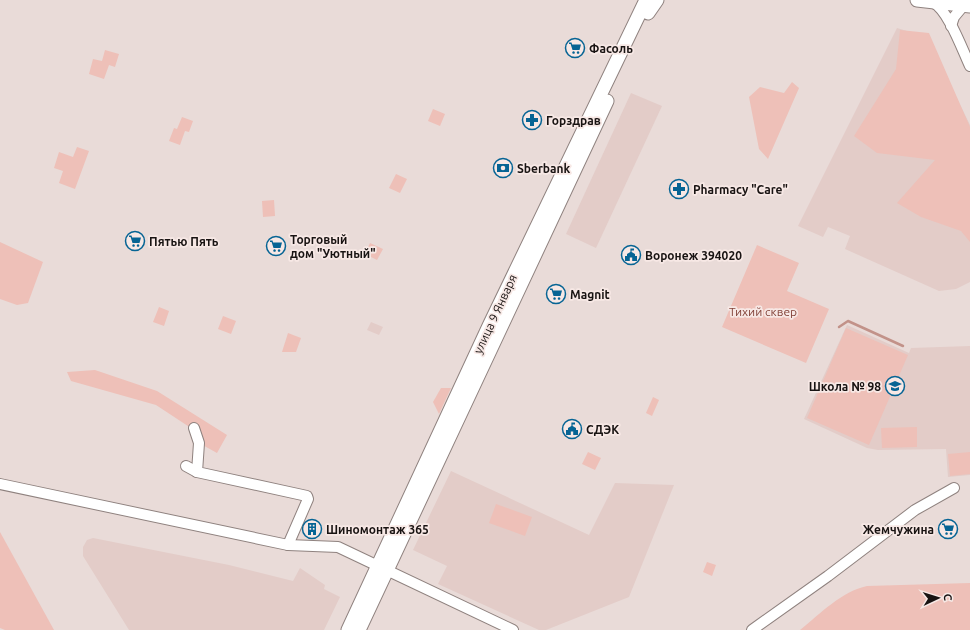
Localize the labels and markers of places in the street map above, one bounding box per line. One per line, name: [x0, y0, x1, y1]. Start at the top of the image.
supermarket icon: Фасоль: [564, 37, 586, 59]
place label: Фасоль: [589, 42, 633, 55]
pharmacy icon: Горздрав: [521, 109, 543, 131]
place label: Горздрав: [546, 114, 601, 127]
bank icon: Sberbank: [492, 157, 514, 179]
place label: Sberbank: [517, 162, 571, 175]
pharmacy icon: Pharmacy "Care": [668, 178, 690, 200]
place label: Pharmacy "Care": [693, 183, 788, 196]
supermarket icon: Пятью Пять: [124, 230, 146, 252]
place label: Торговый дом "Уютный": [290, 233, 376, 260]
place label: Пятью Пять: [149, 235, 219, 248]
supermarket icon: Торговый дом "Уютный": [265, 235, 287, 257]
public building icon: Воронеж 394020: [620, 244, 642, 266]
place label: Воронеж 394020: [645, 249, 742, 262]
supermarket icon: Magnit: [545, 283, 567, 305]
place label: Magnit: [570, 288, 610, 301]
school or university icon: Школа № 98: [884, 375, 906, 397]
place label: Школа № 98: [809, 380, 881, 393]
public building icon: СДЭК: [561, 418, 583, 440]
place label: СДЭК: [586, 423, 619, 436]
building icon: Шиномонтаж 365: [301, 518, 323, 540]
supermarket icon: Жемчужина: [937, 518, 959, 540]
place label: Шиномонтаж 365: [326, 523, 429, 536]
place label: Жемчужина: [863, 523, 934, 536]

